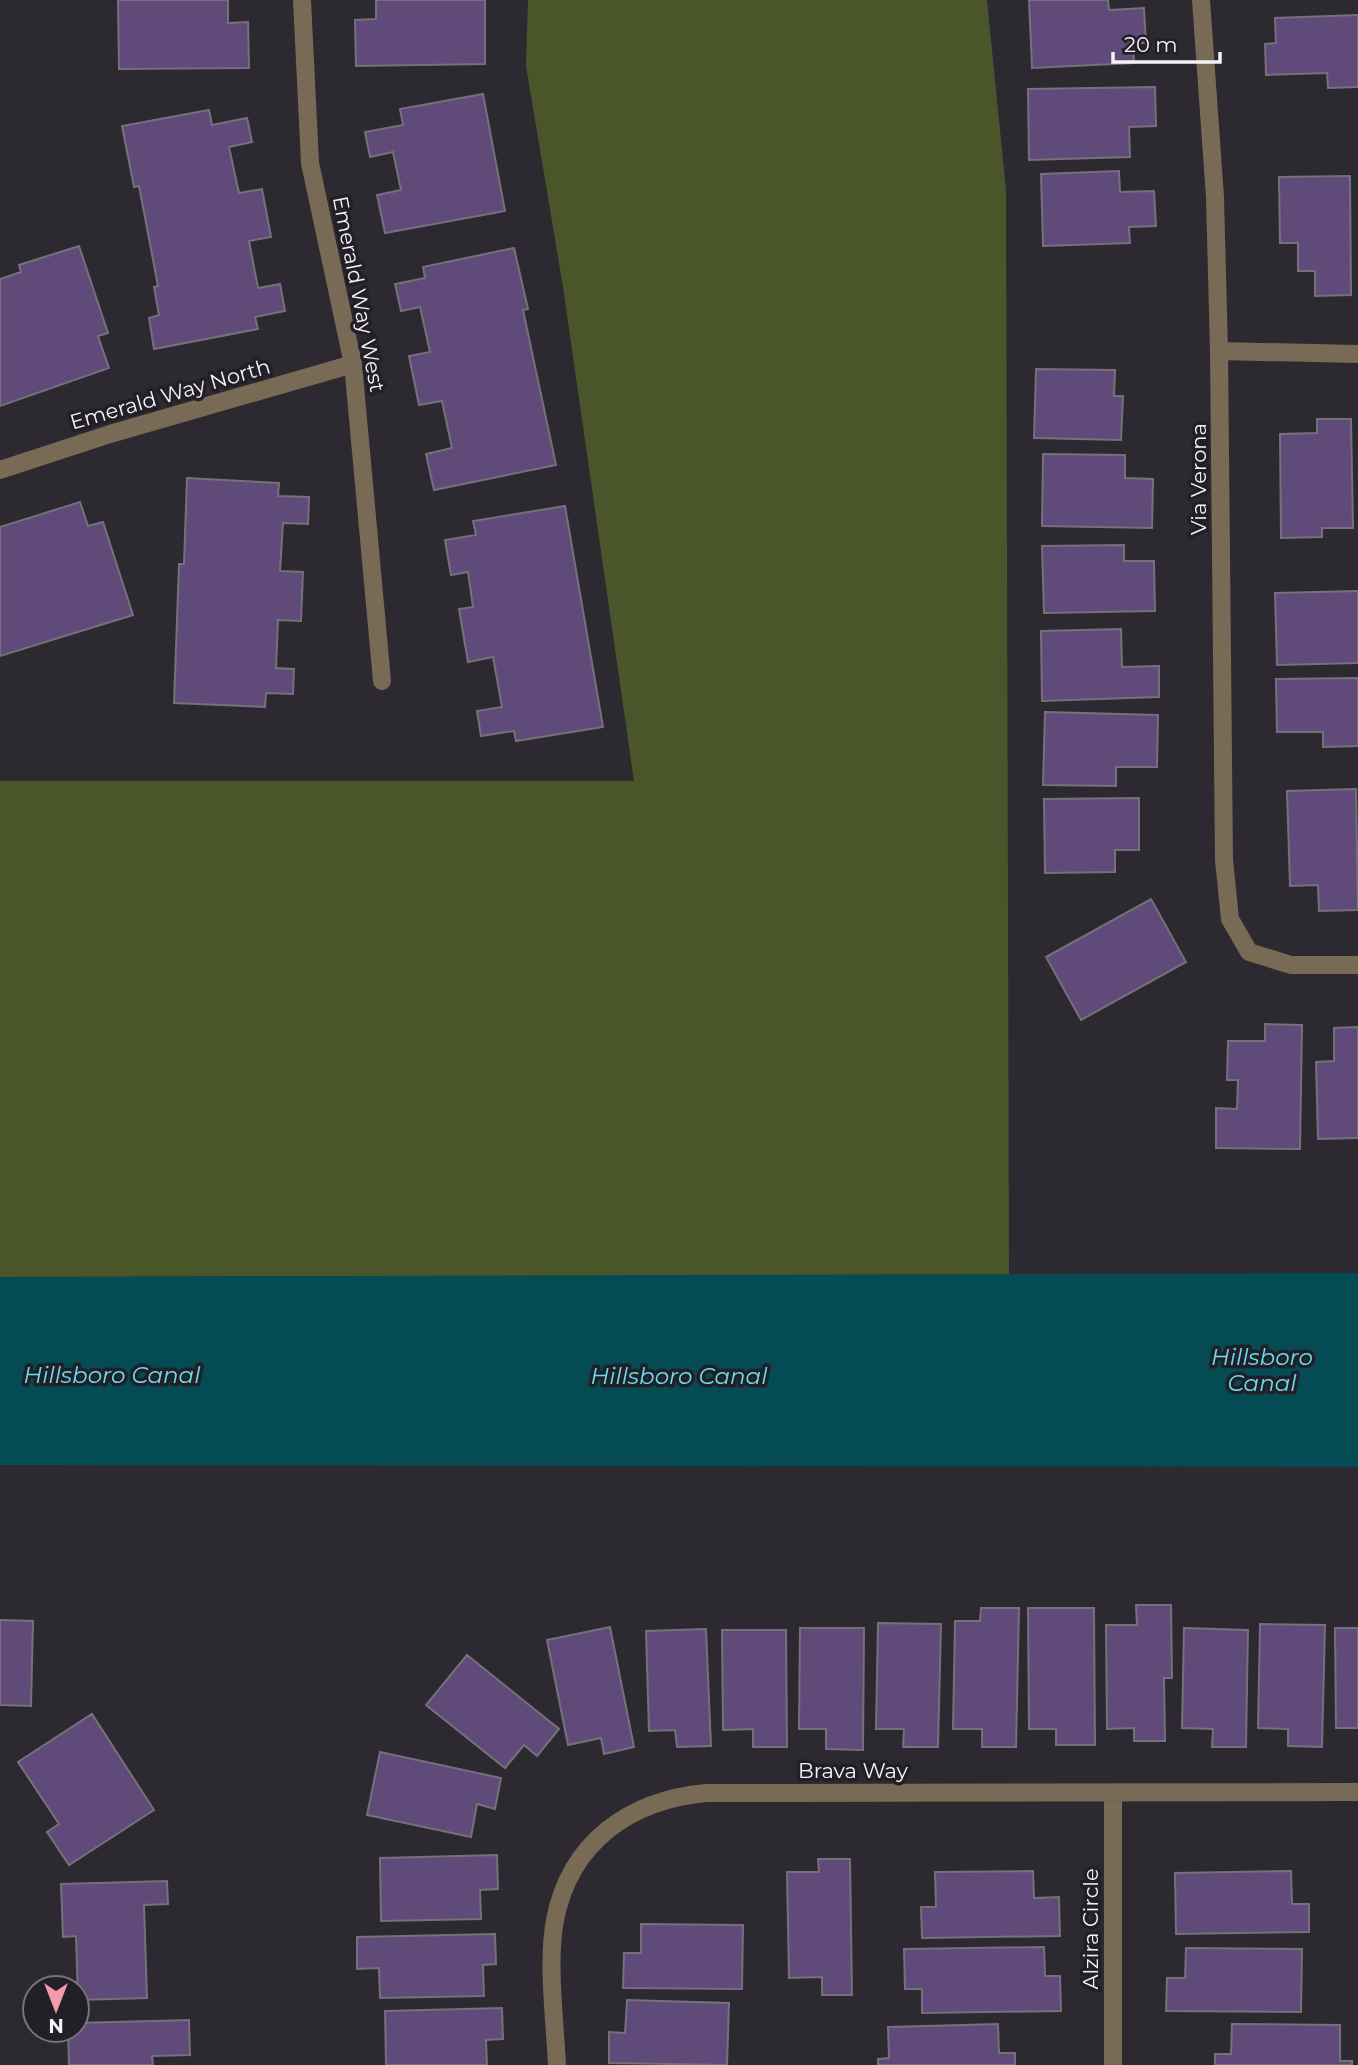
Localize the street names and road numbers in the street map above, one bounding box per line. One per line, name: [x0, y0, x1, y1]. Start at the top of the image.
street label: Emerald Way West: [328, 194, 390, 394]
street label: Emerald Way North: [67, 353, 273, 435]
street label: Via Verona: [1186, 423, 1211, 535]
street label: Brava Way: [798, 1758, 909, 1783]
street label: Alzira Circle: [1078, 1868, 1103, 1990]

